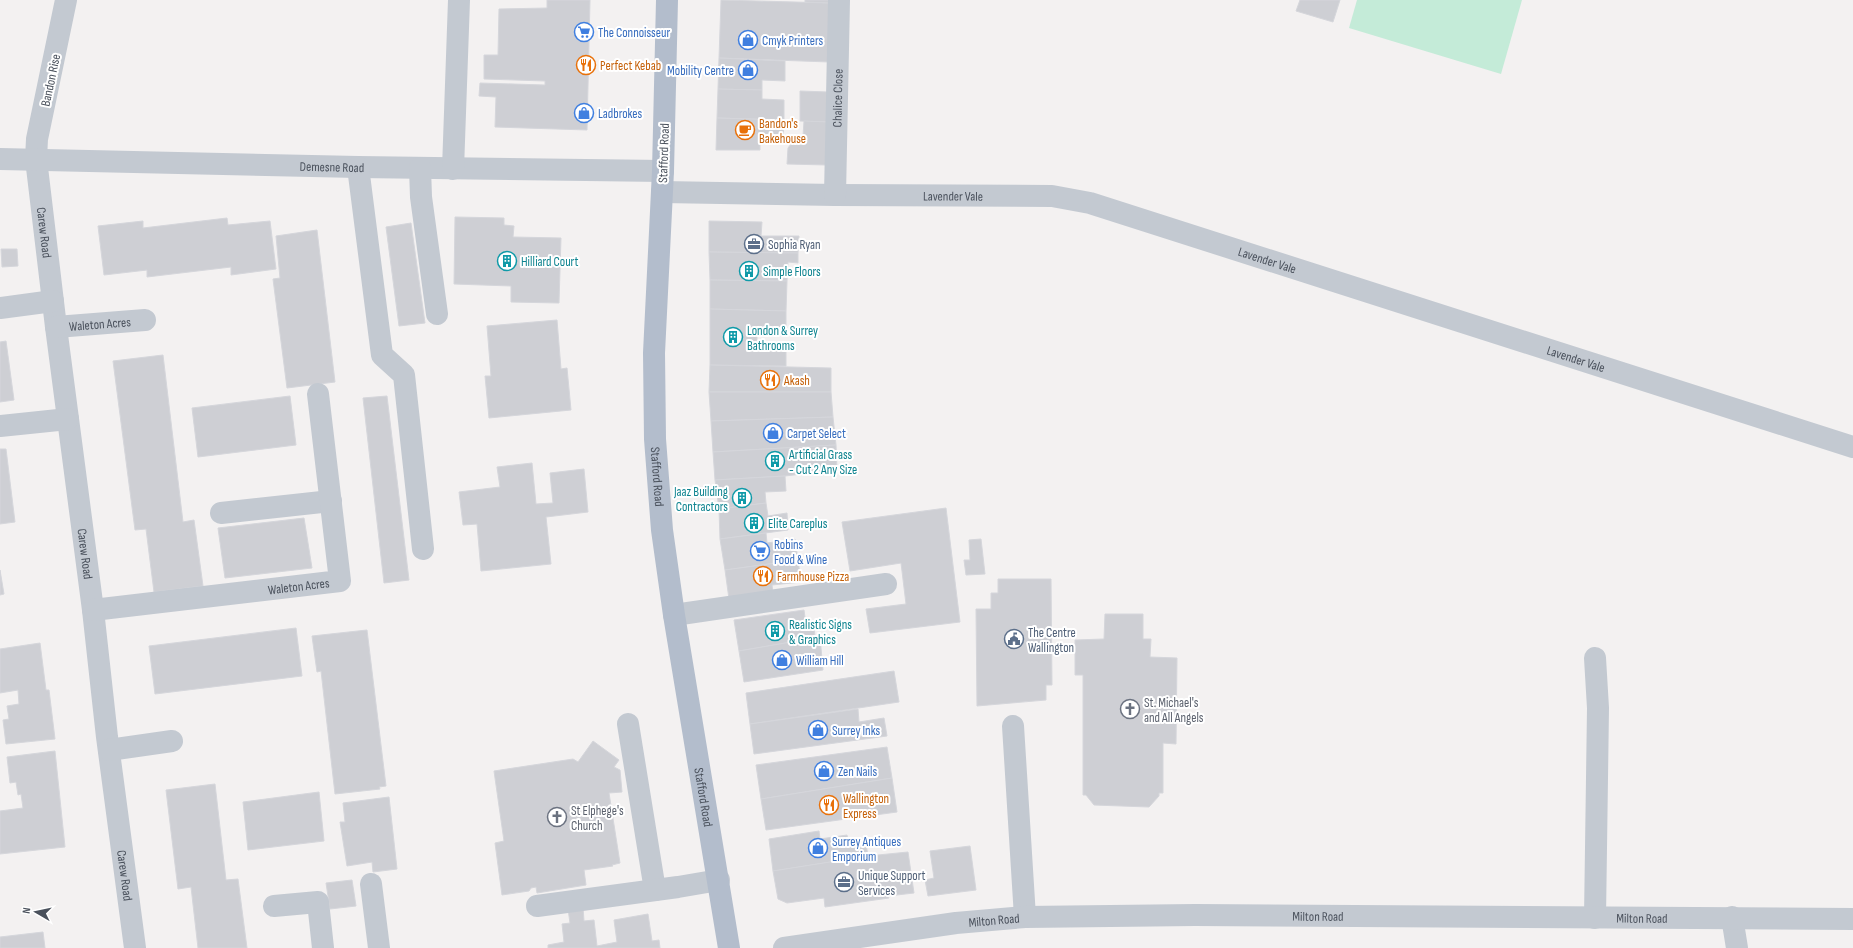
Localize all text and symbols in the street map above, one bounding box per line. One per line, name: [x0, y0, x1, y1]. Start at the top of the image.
supermarket icon: The Connoisseur: [573, 21, 595, 43]
place label: The Connoisseur: [598, 25, 670, 41]
shop icon: Cmyk Printers: [737, 29, 759, 51]
place label: Cmyk Printers: [762, 33, 824, 49]
street label: Bandon Rise: [38, 53, 64, 108]
restaurant icon: Perfect Kebab: [575, 54, 597, 76]
place label: Perfect Kebab: [600, 58, 661, 74]
shop icon: Mobility Centre: [737, 59, 759, 81]
place label: Mobility Centre: [667, 63, 734, 79]
street label: Chalice Close: [829, 69, 847, 127]
shop icon: Ladbrokes: [573, 102, 595, 124]
place label: Ladbrokes: [598, 106, 643, 122]
place label: Bandon's Bakehouse: [759, 116, 806, 147]
cafe icon: Bandon's Bakehouse: [734, 119, 756, 141]
street label: Stafford Road: [655, 123, 673, 183]
street label: Demesne Road: [299, 159, 364, 176]
street label: Lavender Vale: [923, 188, 983, 205]
street label: Carew Road: [33, 206, 55, 259]
office icon: Sophia Ryan: [743, 233, 765, 255]
place label: Sophia Ryan: [768, 237, 821, 253]
street label: Lavender Vale: [1236, 244, 1298, 277]
building icon: Hilliard Court: [496, 250, 518, 272]
place label: Hilliard Court: [521, 254, 578, 270]
building icon: Simple Floors: [738, 260, 760, 282]
place label: Simple Floors: [763, 264, 821, 280]
street label: Waleton Acres: [68, 314, 132, 335]
place label: London & Surrey Bathrooms: [747, 323, 818, 354]
building icon: London & Surrey Bathrooms: [722, 326, 744, 348]
street label: Lavender Vale: [1545, 343, 1607, 376]
restaurant icon: Akash: [759, 369, 781, 391]
place label: Akash: [783, 373, 810, 389]
shop icon: Carpet Select: [762, 422, 784, 444]
place label: Carpet Select: [787, 426, 846, 442]
street label: Stafford Road: [647, 446, 667, 507]
place label: Artificial Grass - Cut 2 Any Size: [788, 447, 857, 478]
building icon: Artificial Grass - Cut 2 Any Size: [764, 450, 786, 472]
place label: Jaaz Building Contractors: [673, 484, 728, 515]
building icon: Jaaz Building Contractors: [731, 487, 753, 509]
building icon: Elite Careplus: [743, 512, 765, 534]
place label: Elite Careplus: [768, 516, 828, 532]
street label: Carew Road: [73, 528, 96, 580]
place label: Robins Food & Wine: [774, 537, 827, 568]
supermarket icon: Robins Food & Wine: [749, 540, 771, 562]
restaurant icon: Farmhouse Pizza: [752, 565, 774, 587]
place label: Farmhouse Pizza: [777, 569, 849, 585]
street label: Waleton Acres: [267, 575, 331, 598]
place label: Realistic Signs & Graphics: [789, 617, 852, 648]
building icon: Realistic Signs & Graphics: [764, 620, 786, 642]
place label: The Centre Wallington: [1028, 625, 1076, 656]
public building icon: The Centre Wallington: [1003, 628, 1025, 650]
shop icon: William Hill: [771, 649, 793, 671]
place label: William Hill: [796, 653, 844, 669]
place label: St. Michael's and All Angels: [1144, 695, 1204, 726]
church icon: St. Michael's and All Angels: [1119, 698, 1141, 720]
shop icon: Surrey Inks: [807, 719, 829, 741]
place label: Surrey Inks: [832, 723, 880, 739]
shop icon: Zen Nails: [813, 760, 835, 782]
place label: Zen Nails: [838, 764, 877, 780]
street label: Stafford Road: [690, 766, 716, 828]
place label: Wallington Express: [843, 791, 889, 822]
restaurant icon: Wallington Express: [818, 794, 840, 816]
place label: St Elphege's Church: [571, 803, 624, 834]
church icon: St Elphege's Church: [546, 806, 568, 828]
place label: Surrey Antiques Emporium: [832, 834, 901, 865]
shop icon: Surrey Antiques Emporium: [807, 837, 829, 859]
street label: Carew Road: [113, 849, 136, 902]
place label: Unique Support Services: [858, 868, 926, 899]
office icon: Unique Support Services: [833, 871, 855, 893]
north arrow: [16, 892, 56, 932]
text: N: [20, 906, 34, 914]
street label: Milton Road: [1292, 909, 1344, 925]
street label: Milton Road: [968, 910, 1020, 931]
street label: Milton Road: [1616, 911, 1668, 927]

